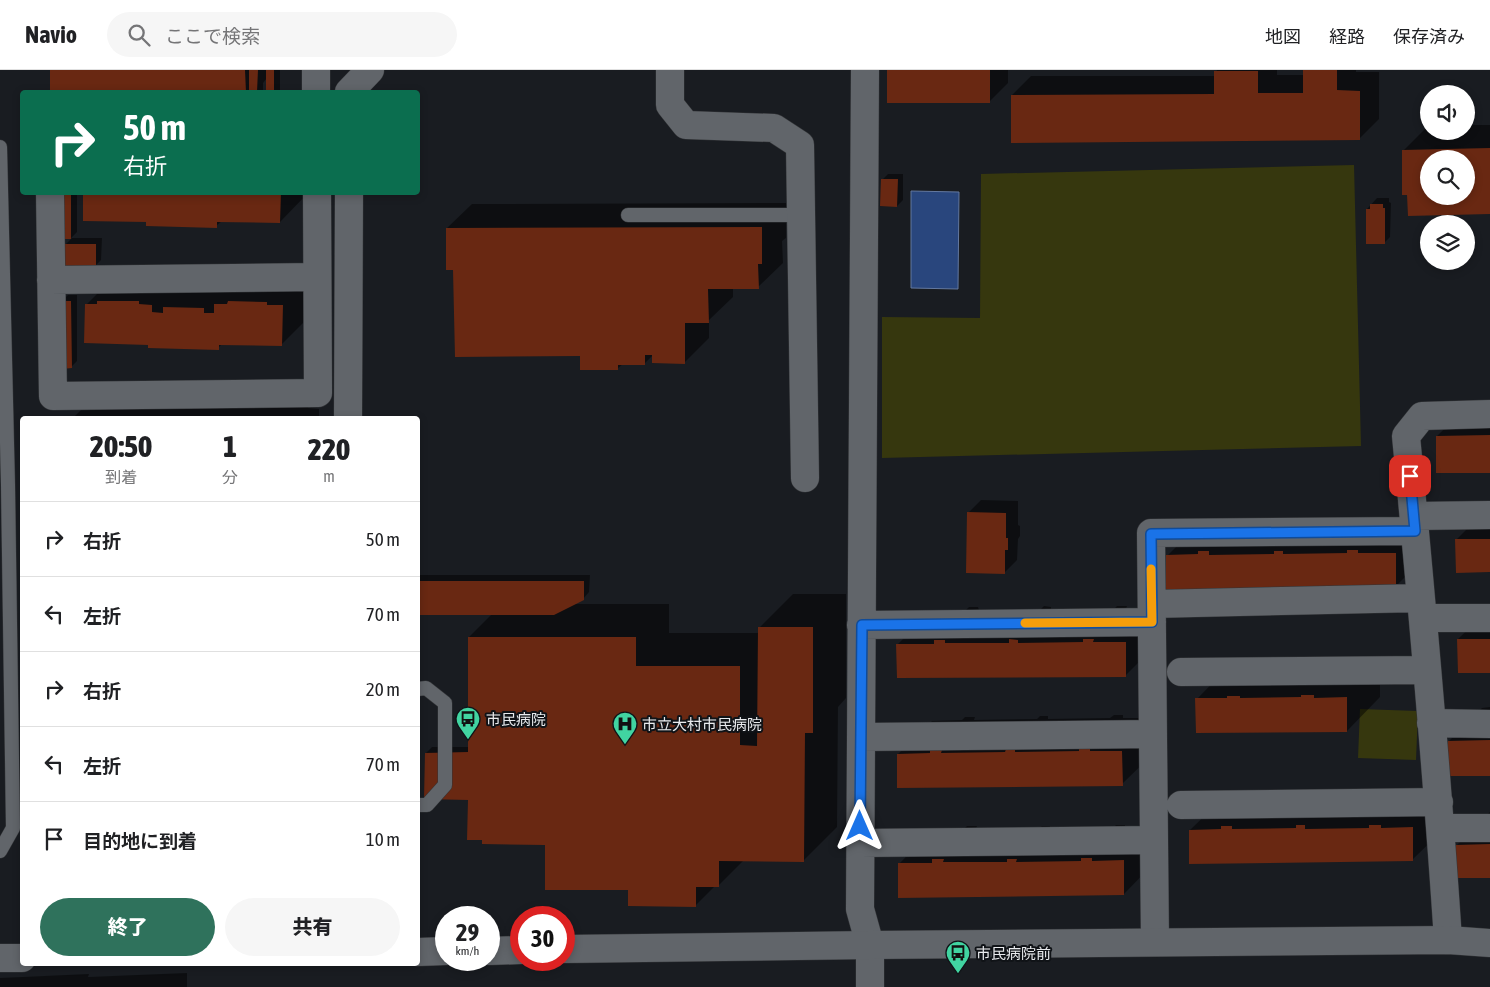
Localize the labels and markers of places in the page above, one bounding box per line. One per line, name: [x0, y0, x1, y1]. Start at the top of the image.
pin: [1389, 455, 1431, 497]
bus stop icon: 市民病院: [455, 706, 481, 740]
place label: 市民病院: [486, 711, 546, 728]
hospital icon: 市立大村市民病院: [612, 711, 638, 745]
place label: 市立大村市民病院: [642, 716, 762, 733]
bus stop icon: 市民病院前: [945, 940, 971, 974]
place label: 市民病院前: [976, 945, 1051, 962]

